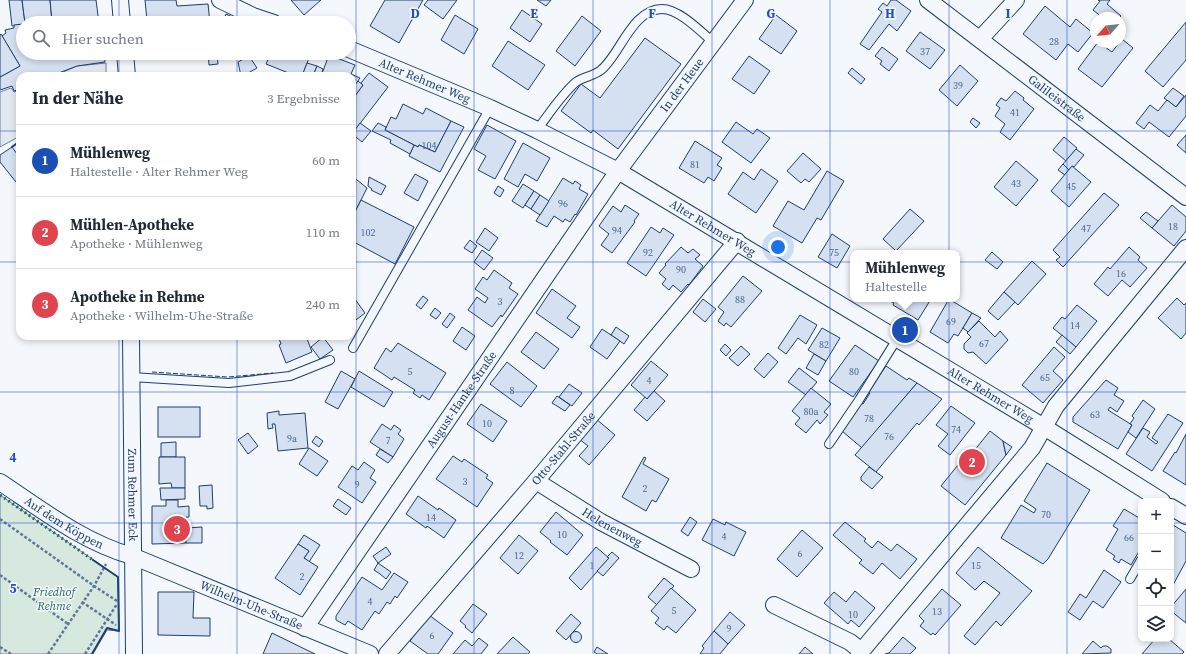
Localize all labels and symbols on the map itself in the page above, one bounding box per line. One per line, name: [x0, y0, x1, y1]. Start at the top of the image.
text: D: [410, 5, 420, 22]
text: E: [530, 5, 538, 22]
text: F: [648, 5, 656, 22]
text: G: [767, 5, 776, 22]
text: H: [885, 5, 895, 22]
text: I: [1005, 5, 1011, 22]
north arrow: [1090, 12, 1126, 48]
house number: 28: [1049, 35, 1059, 48]
house number: 37: [920, 45, 930, 58]
street label: Alter Rehmer Weg: [376, 54, 473, 107]
street label: In der Heue: [656, 55, 707, 115]
street label: Galileistraße: [1025, 71, 1089, 125]
house number: 39: [953, 79, 963, 92]
house number: 41: [1010, 106, 1020, 119]
house number: 104: [422, 139, 437, 152]
house number: 81: [690, 158, 700, 171]
house number: 43: [1011, 177, 1021, 190]
house number: 45: [1066, 180, 1076, 193]
street label: Alter Rehmer Weg: [667, 196, 759, 260]
house number: 96: [558, 197, 568, 210]
house number: 18: [1168, 220, 1178, 233]
house number: 47: [1081, 222, 1091, 235]
house number: 94: [612, 224, 622, 237]
house number: 102: [361, 226, 376, 239]
your location: [768, 237, 788, 257]
house number: 92: [643, 246, 653, 259]
house number: 75: [829, 246, 839, 259]
house number: 90: [676, 263, 686, 276]
house number: 16: [1116, 267, 1126, 280]
house number: 88: [735, 293, 745, 306]
house number: 3: [498, 295, 503, 308]
pin: 1: [892, 315, 918, 345]
house number: 69: [946, 315, 956, 328]
house number: 14: [1070, 319, 1080, 332]
house number: 67: [979, 337, 989, 350]
house number: 82: [819, 338, 829, 351]
street label: August-Hanke-Straße: [423, 348, 500, 451]
street label: Alter Rehmer Weg: [944, 363, 1036, 427]
house number: 5: [408, 365, 413, 378]
house number: 80: [849, 365, 859, 378]
house number: 65: [1040, 371, 1050, 384]
house number: 4: [647, 374, 652, 387]
house number: 8: [510, 384, 515, 397]
house number: 80a: [803, 405, 819, 418]
street label: Otto-Stahl-Straße: [528, 408, 599, 489]
house number: 63: [1090, 408, 1100, 421]
house number: 78: [864, 412, 874, 425]
house number: 10: [482, 417, 492, 430]
house number: 74: [951, 423, 961, 436]
house number: 76: [884, 430, 894, 443]
house number: 9a: [287, 432, 298, 445]
house number: 7: [386, 434, 391, 447]
pin: 2: [959, 447, 985, 477]
text: 4: [9, 449, 17, 466]
street label: Zum Rehmer Eck: [124, 449, 141, 542]
house number: 3: [463, 475, 468, 488]
house number: 9: [355, 478, 360, 491]
house number: 2: [643, 482, 648, 495]
street label: Auf dem Köppen: [21, 493, 106, 553]
street label: Helenenweg: [579, 504, 645, 550]
house number: 70: [1041, 508, 1051, 521]
house number: 14: [426, 511, 436, 524]
pin: 3: [164, 514, 190, 544]
house number: 10: [557, 528, 567, 541]
house number: 4: [722, 530, 727, 543]
house number: 66: [1124, 531, 1134, 544]
house number: 6: [798, 547, 803, 560]
house number: 12: [514, 549, 524, 562]
house number: 1: [590, 559, 595, 572]
house number: 15: [971, 559, 981, 572]
house number: 2: [300, 570, 305, 583]
street label: Wilhelm-Uhe-Straße: [197, 577, 305, 633]
text: 5: [9, 580, 17, 597]
park label: Friedhof Rehme: [32, 584, 77, 614]
house number: 4: [368, 595, 373, 608]
house number: 5: [672, 604, 677, 617]
house number: 13: [932, 605, 942, 618]
house number: 10: [848, 608, 858, 621]
house number: 9: [727, 622, 732, 635]
house number: 6: [430, 629, 435, 642]

